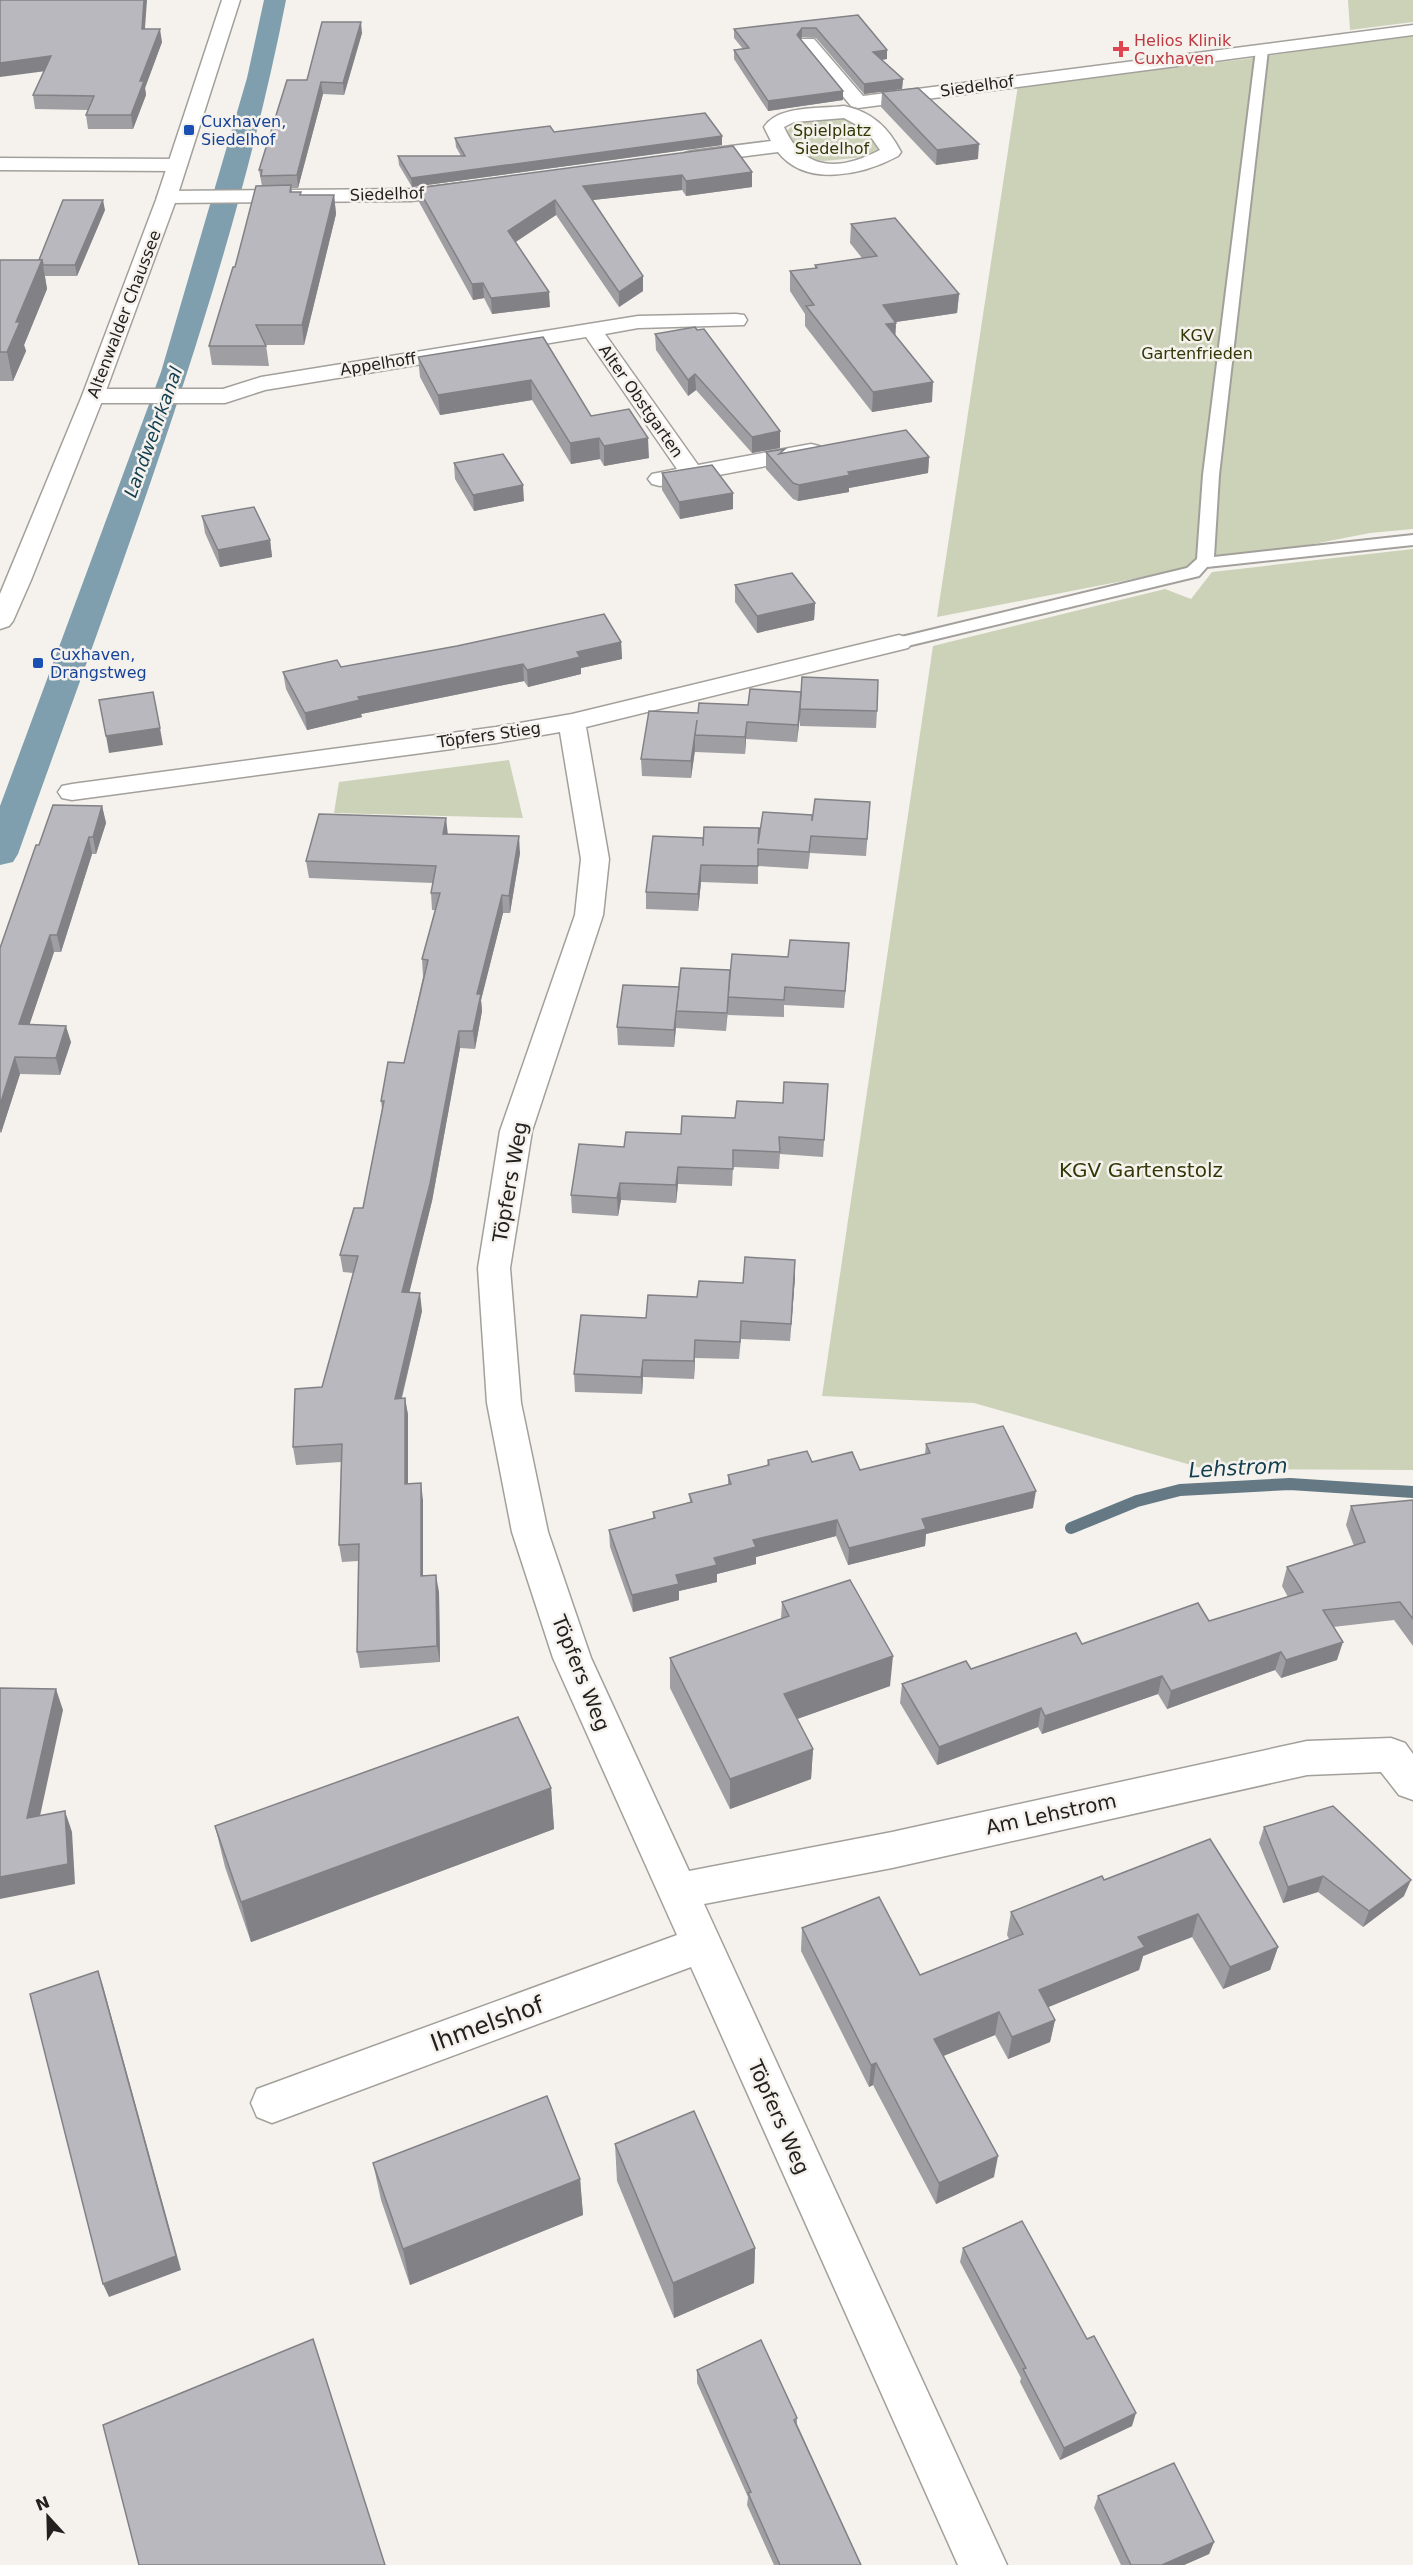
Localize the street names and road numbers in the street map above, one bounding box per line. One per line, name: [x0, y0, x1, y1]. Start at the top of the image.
street label: Siedelhof: [939, 71, 1016, 101]
street label: Siedelhof: [349, 183, 425, 205]
street label: Altenwalder Chaussee: [83, 227, 165, 401]
street label: Alter Obstgarten: [595, 341, 687, 461]
street label: Appelhoff: [339, 348, 418, 379]
street label: Töpfers Stieg: [435, 718, 542, 752]
street label: Töpfers Weg: [487, 1120, 532, 1245]
street label: Töpfers Weg: [547, 1611, 615, 1734]
street label: Am Lehstrom: [983, 1788, 1119, 1840]
street label: Ihmelshof: [427, 1990, 548, 2057]
street label: Töpfers Weg: [743, 2055, 815, 2178]

